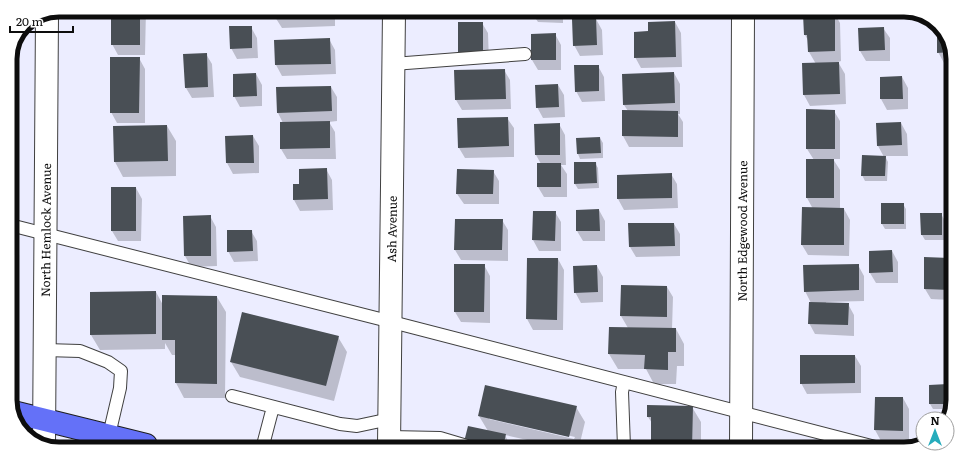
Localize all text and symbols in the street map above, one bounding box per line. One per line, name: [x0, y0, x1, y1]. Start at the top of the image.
scale bar: [10, 8, 73, 34]
text: 20 m: [16, 12, 43, 30]
street label: North Edgewood Avenue: [733, 160, 751, 302]
street label: North Hemlock Avenue: [36, 163, 55, 297]
street label: Ash Avenue: [382, 196, 401, 263]
north arrow: [915, 411, 955, 451]
text: N: [930, 412, 940, 428]

